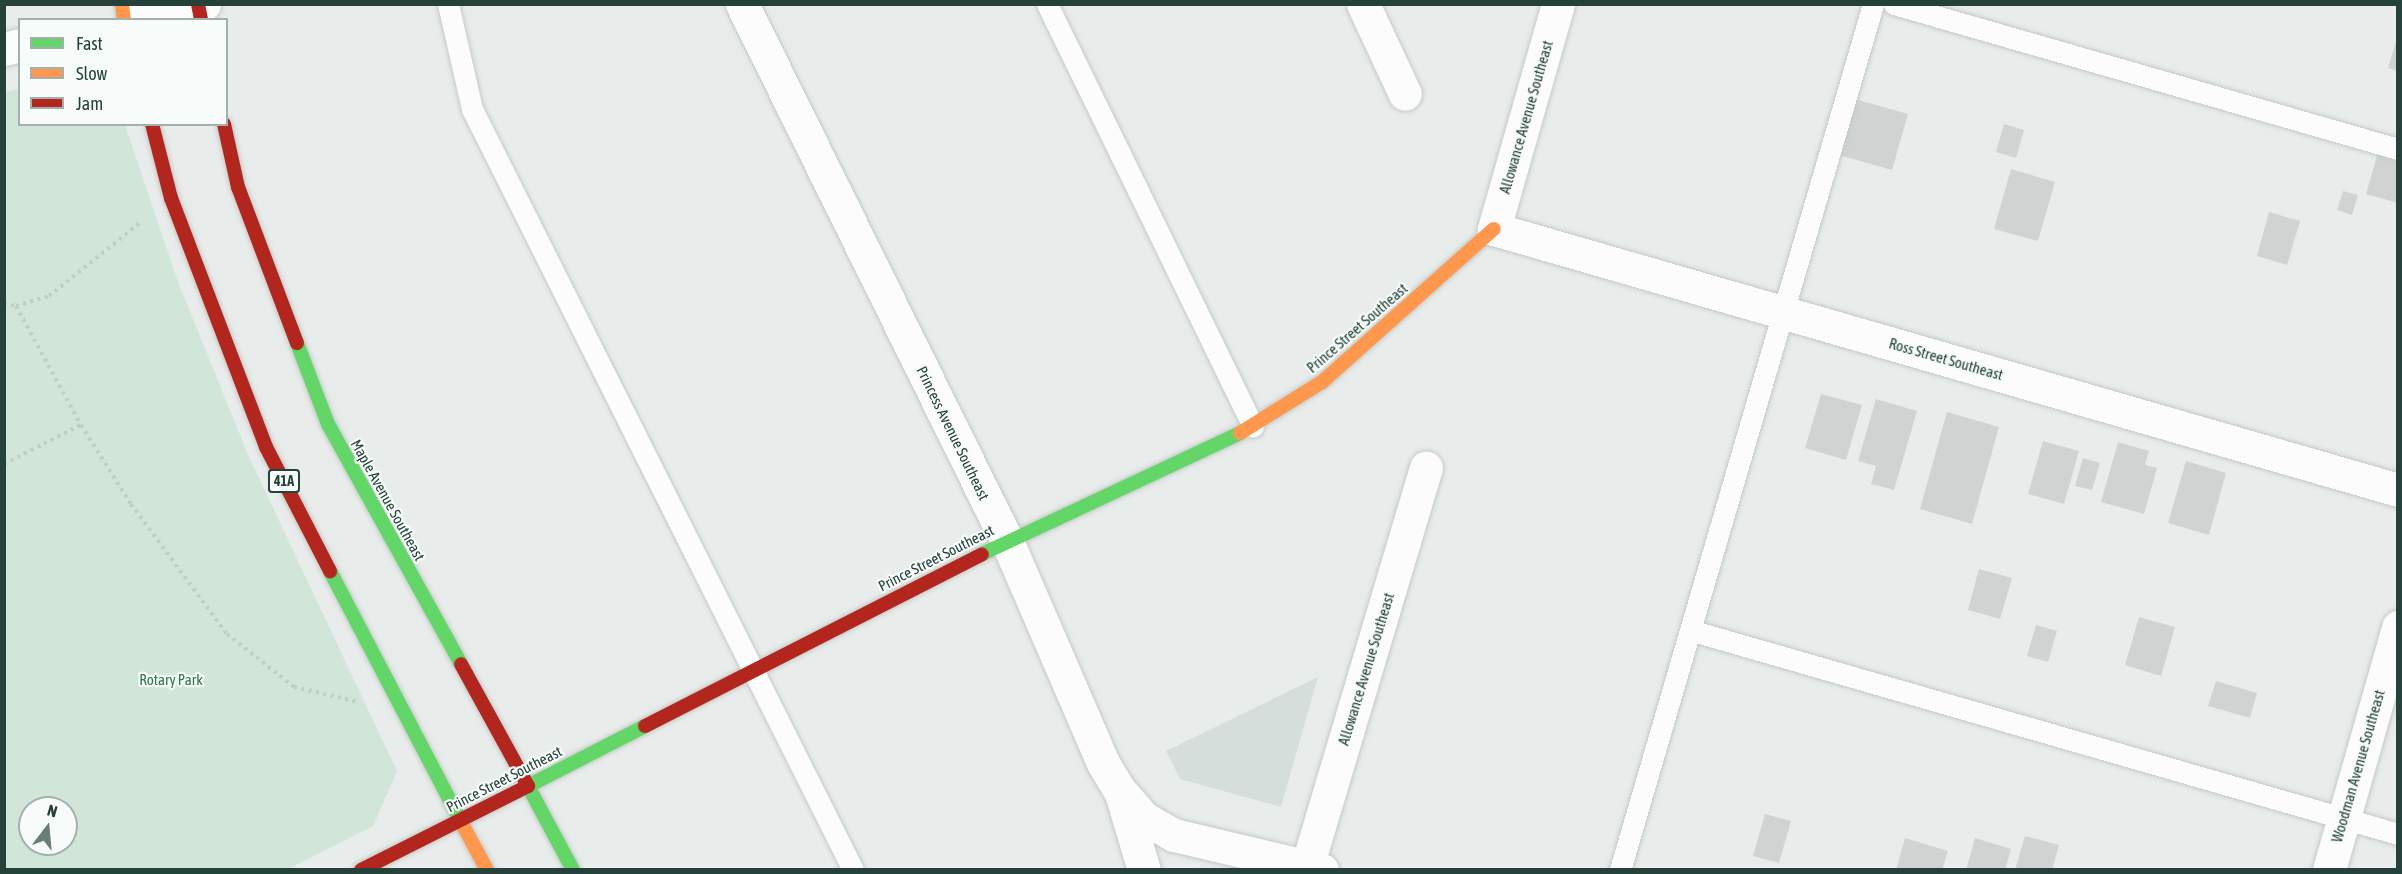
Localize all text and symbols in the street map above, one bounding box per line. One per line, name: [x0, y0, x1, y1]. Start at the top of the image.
legend: [18, 18, 228, 126]
text: Fast: [76, 33, 103, 54]
street label: Allowance Avenue Southeast: [1495, 38, 1557, 196]
text: Slow: [76, 63, 107, 84]
text: Jam: [76, 93, 103, 114]
street label: Prince Street Southeast: [1303, 279, 1411, 377]
street label: Ross Street Southeast: [1887, 334, 2005, 384]
street label: Princess Avenue Southeast: [913, 363, 993, 503]
street label: Maple Avenue Southeast: [347, 436, 429, 564]
road number: 41A: [268, 470, 300, 492]
street label: Prince Street Southeast: [875, 521, 997, 595]
street label: Allowance Avenue Southeast: [1334, 590, 1398, 748]
park label: Rotary Park: [139, 671, 203, 689]
street label: Woodman Avenue Southeast: [2328, 688, 2388, 844]
street label: Prince Street Southeast: [443, 742, 565, 816]
north arrow: [18, 796, 78, 856]
text: N: [45, 801, 59, 821]

